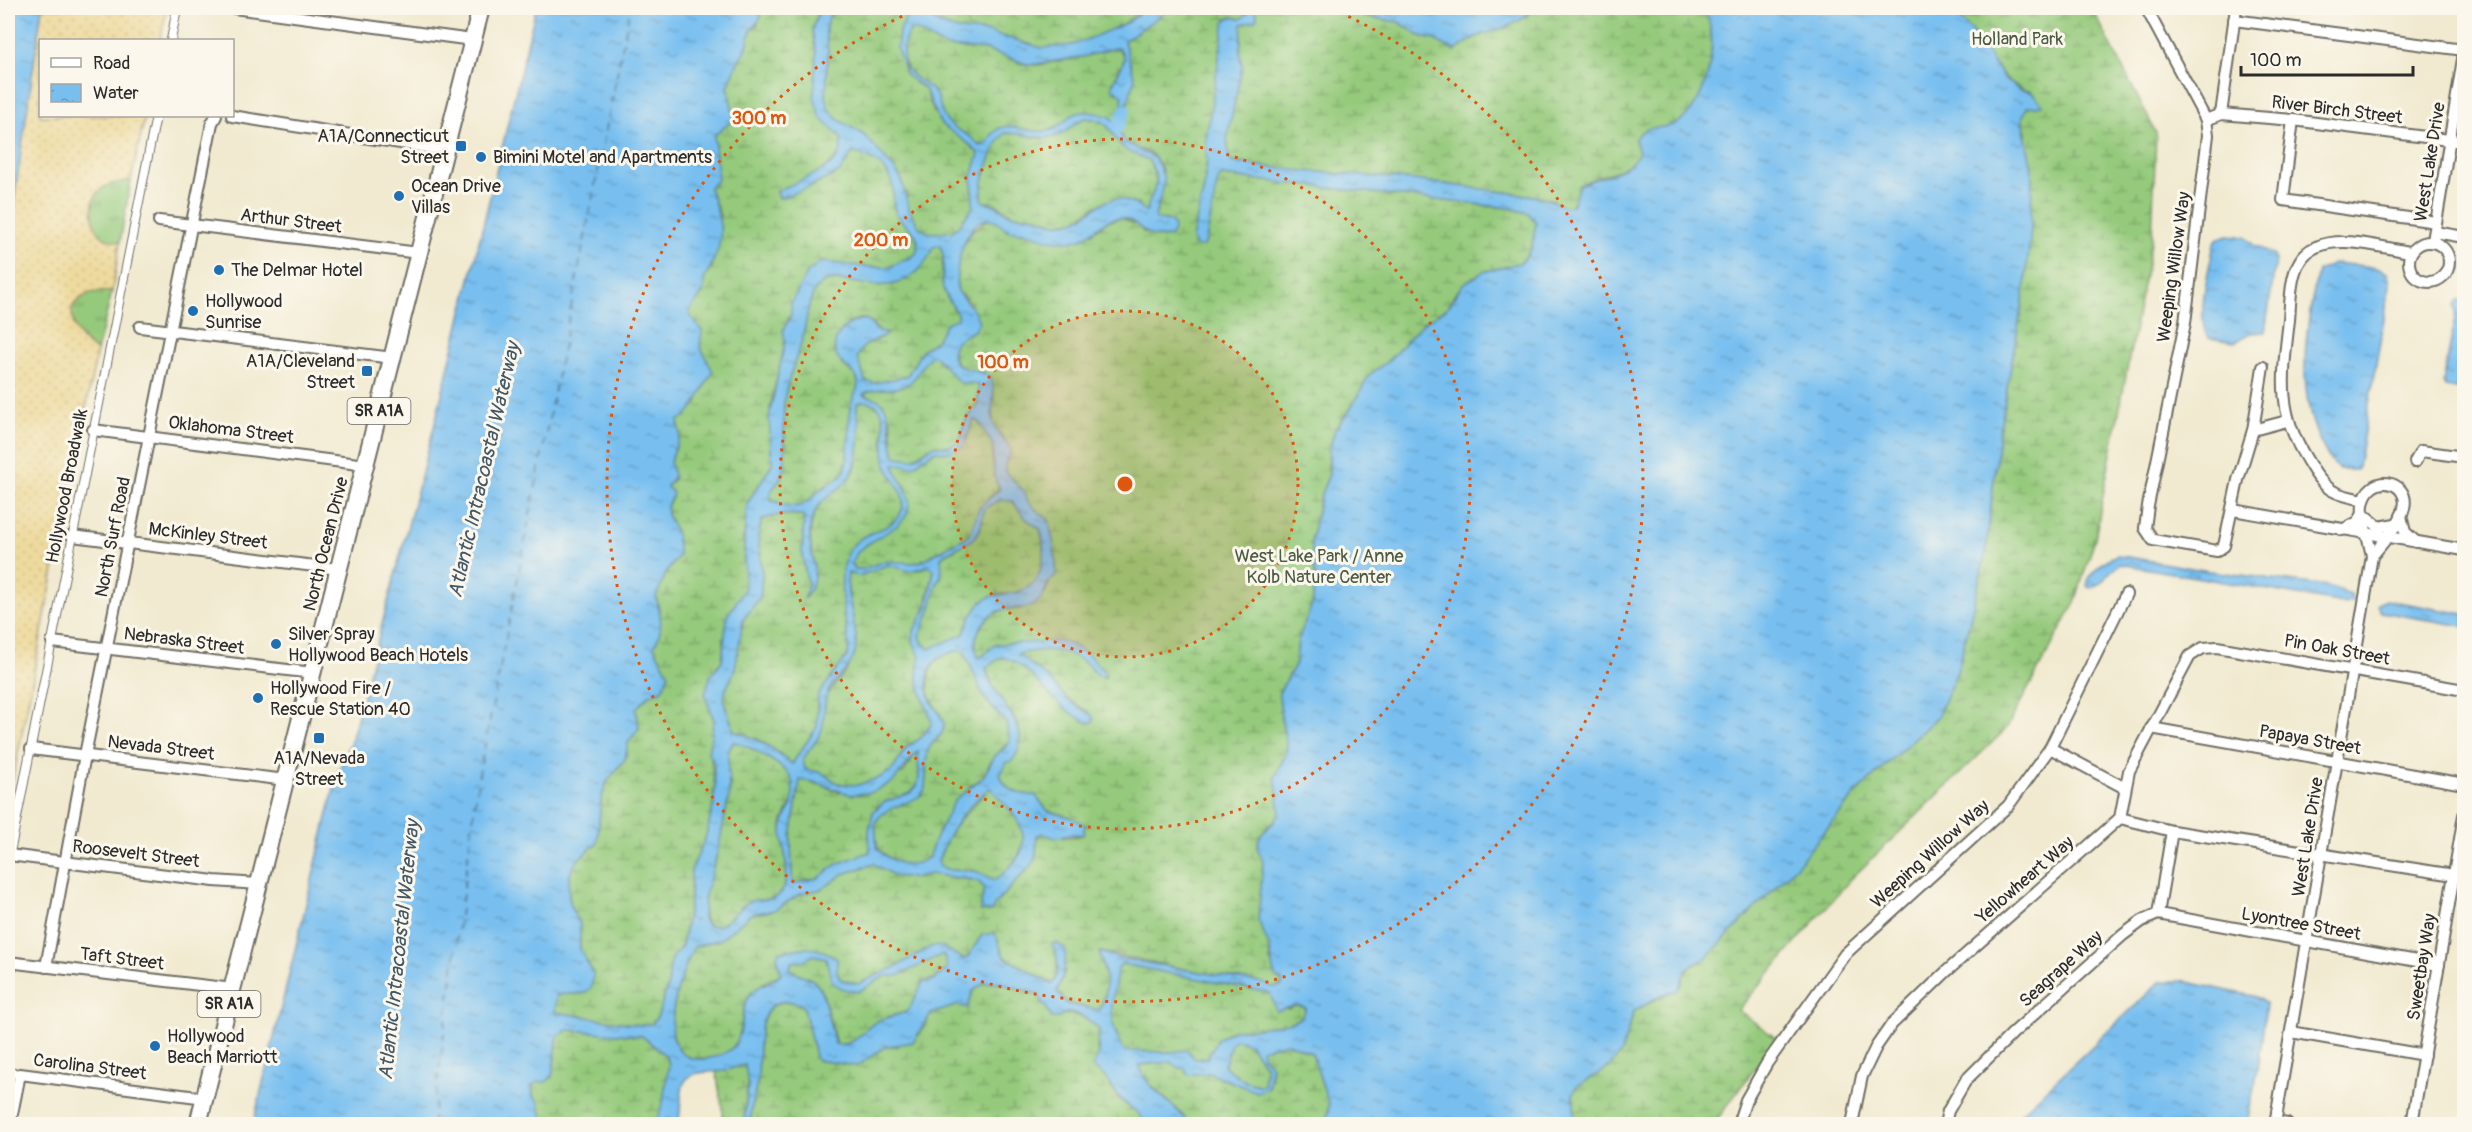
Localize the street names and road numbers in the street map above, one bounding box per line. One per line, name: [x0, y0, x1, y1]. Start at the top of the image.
street label: River Birch Street: [2270, 91, 2404, 130]
street label: West Lake Drive: [2409, 100, 2451, 223]
street label: Weeping Willow Way: [2152, 190, 2196, 344]
street label: Arthur Street: [239, 203, 344, 239]
road number: SR A1A: [348, 398, 410, 424]
street label: Hollywood Broadwalk: [41, 406, 93, 565]
street label: Oklahoma Street: [167, 411, 296, 449]
street label: North Ocean Drive: [298, 474, 354, 614]
street label: North Surf Road: [90, 475, 136, 599]
street label: McKinley Street: [147, 517, 270, 555]
street label: Nebraska Street: [122, 622, 246, 660]
street label: Pin Oak Street: [2282, 629, 2392, 671]
street label: Papaya Street: [2257, 720, 2364, 760]
street label: Nevada Street: [106, 730, 216, 766]
street label: West Lake Drive: [2287, 775, 2329, 898]
street label: Weeping Willow Way: [1866, 794, 1994, 913]
street label: Yellowheart Way: [1971, 831, 2079, 929]
street label: Roosevelt Street: [71, 835, 202, 873]
street label: Lyontree Street: [2239, 902, 2363, 946]
street label: Sweetbay Way: [2402, 912, 2442, 1022]
street label: Seagrape Way: [2015, 925, 2108, 1012]
street label: Taft Street: [79, 942, 166, 976]
road number: SR A1A: [198, 991, 260, 1017]
street label: Carolina Street: [32, 1049, 149, 1085]

